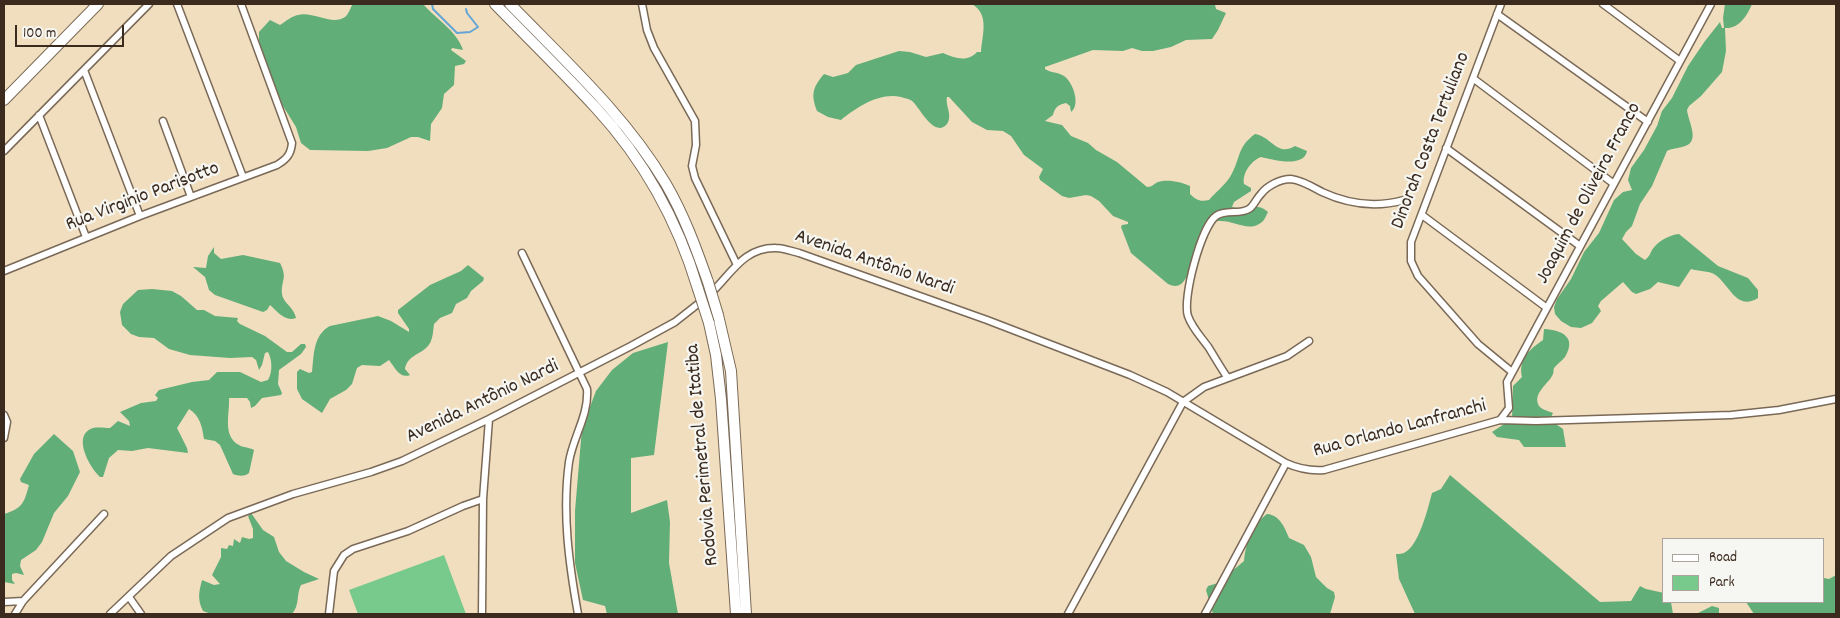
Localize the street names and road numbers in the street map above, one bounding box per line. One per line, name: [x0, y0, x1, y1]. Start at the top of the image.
street label: Dinorah Costa Tertuliano: [1387, 49, 1477, 233]
street label: Joaquim de Oliveira Franco: [1532, 99, 1648, 289]
street label: Rua Virginio Parisotto: [63, 158, 223, 238]
street label: Avenida Antônio Nardi: [791, 225, 957, 303]
street label: Rodovia Perimetral de Itatiba: [682, 343, 726, 567]
street label: Avenida Antônio Nardi: [403, 356, 563, 450]
street label: Rua Orlando Lanfranchi: [1311, 395, 1489, 465]

